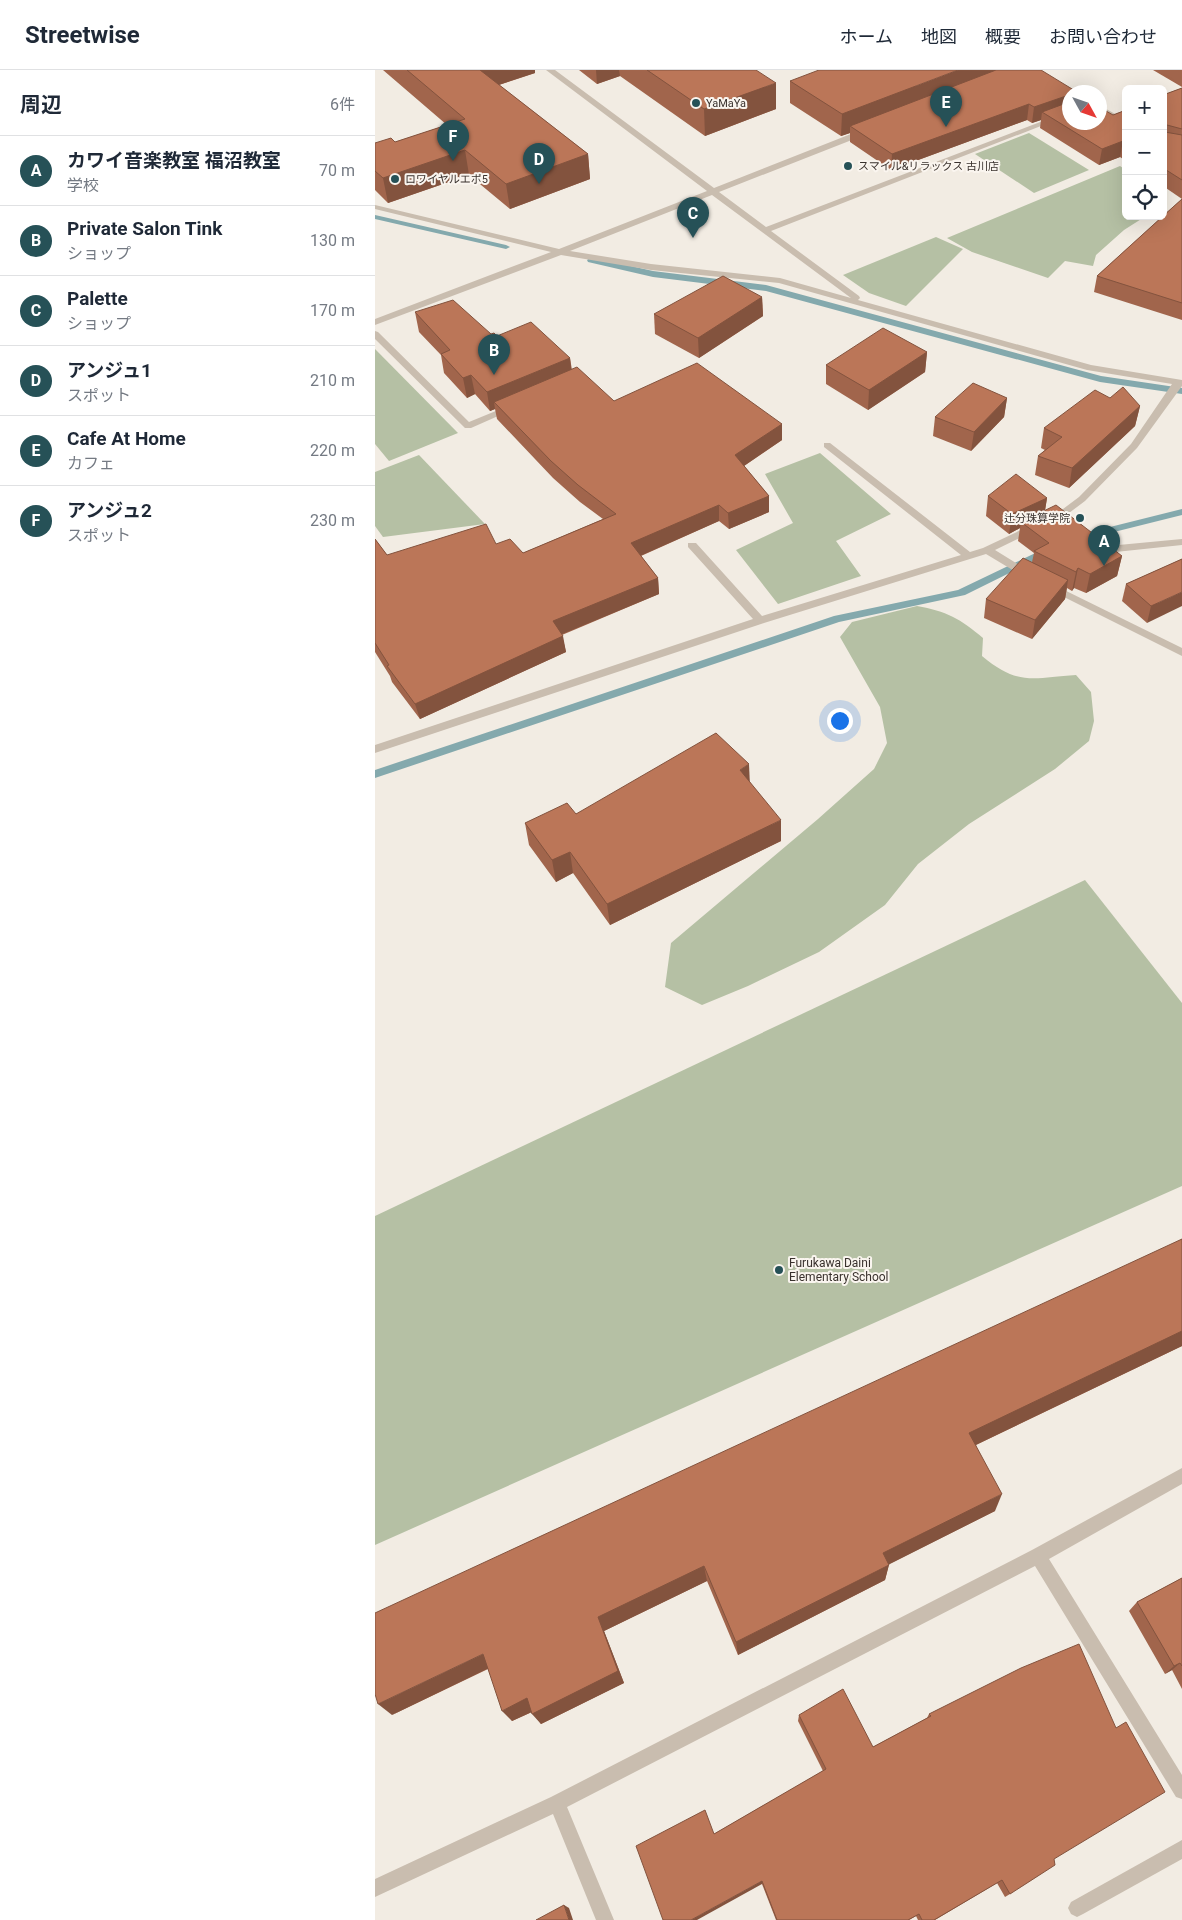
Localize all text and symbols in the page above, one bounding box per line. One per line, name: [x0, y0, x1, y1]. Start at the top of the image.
text: Streetwise: [25, 21, 140, 49]
text: ホーム: [840, 26, 893, 47]
text: 地図: [921, 26, 957, 47]
text: 概要: [985, 26, 1021, 47]
text: お問い合わせ: [1049, 26, 1157, 47]
north arrow: [1062, 85, 1107, 130]
map controls: [1122, 85, 1167, 220]
button: +: [1122, 85, 1167, 130]
pin: E: [930, 86, 962, 127]
text: 周辺: [20, 93, 62, 117]
text: 6件: [330, 95, 355, 114]
marker: YaMaYa: [690, 97, 702, 109]
place label: YaMaYa: [706, 97, 746, 110]
pin: F: [437, 120, 469, 161]
button: −: [1122, 130, 1167, 175]
pin: D: [523, 143, 555, 184]
text: カワイ音楽教室 福沼教室: [67, 149, 281, 172]
marker: スマイル&リラックス 古川店: [842, 160, 854, 172]
place label: スマイル&リラックス 古川店: [858, 160, 999, 173]
text: A: [31, 161, 41, 180]
text: 70 m: [319, 161, 355, 180]
marker: ロワイヤルエポ5: [389, 173, 401, 185]
place label: ロワイヤルエポ5: [405, 173, 488, 186]
button: locate: [1122, 175, 1167, 220]
text: 学校: [67, 176, 99, 195]
pin: C: [677, 197, 709, 238]
text: Private Salon Tink: [67, 217, 222, 240]
text: B: [31, 231, 41, 250]
text: 130 m: [310, 231, 355, 250]
text: ショップ: [67, 244, 131, 263]
text: Palette: [67, 287, 128, 310]
text: C: [31, 301, 41, 320]
text: 170 m: [310, 301, 355, 320]
text: ショップ: [67, 314, 131, 333]
pin: B: [478, 334, 510, 375]
text: アンジュ1: [67, 359, 152, 382]
text: D: [31, 371, 41, 390]
text: 210 m: [310, 371, 355, 390]
text: スポット: [67, 386, 131, 405]
text: Cafe At Home: [67, 427, 186, 450]
text: E: [32, 441, 41, 460]
text: 220 m: [310, 441, 355, 460]
text: カフェ: [67, 454, 115, 473]
text: アンジュ2: [67, 499, 152, 522]
text: F: [32, 511, 40, 530]
text: 230 m: [310, 511, 355, 530]
place label: 辻分珠算学院: [1004, 512, 1070, 525]
marker: 辻分珠算学院: [1074, 512, 1086, 524]
pin: A: [1088, 525, 1120, 566]
text: スポット: [67, 526, 131, 545]
your location: [827, 708, 853, 734]
place label: Furukawa Daini Elementary School: [789, 1256, 889, 1284]
marker: Furukawa Daini Elementary School: [773, 1264, 785, 1276]

